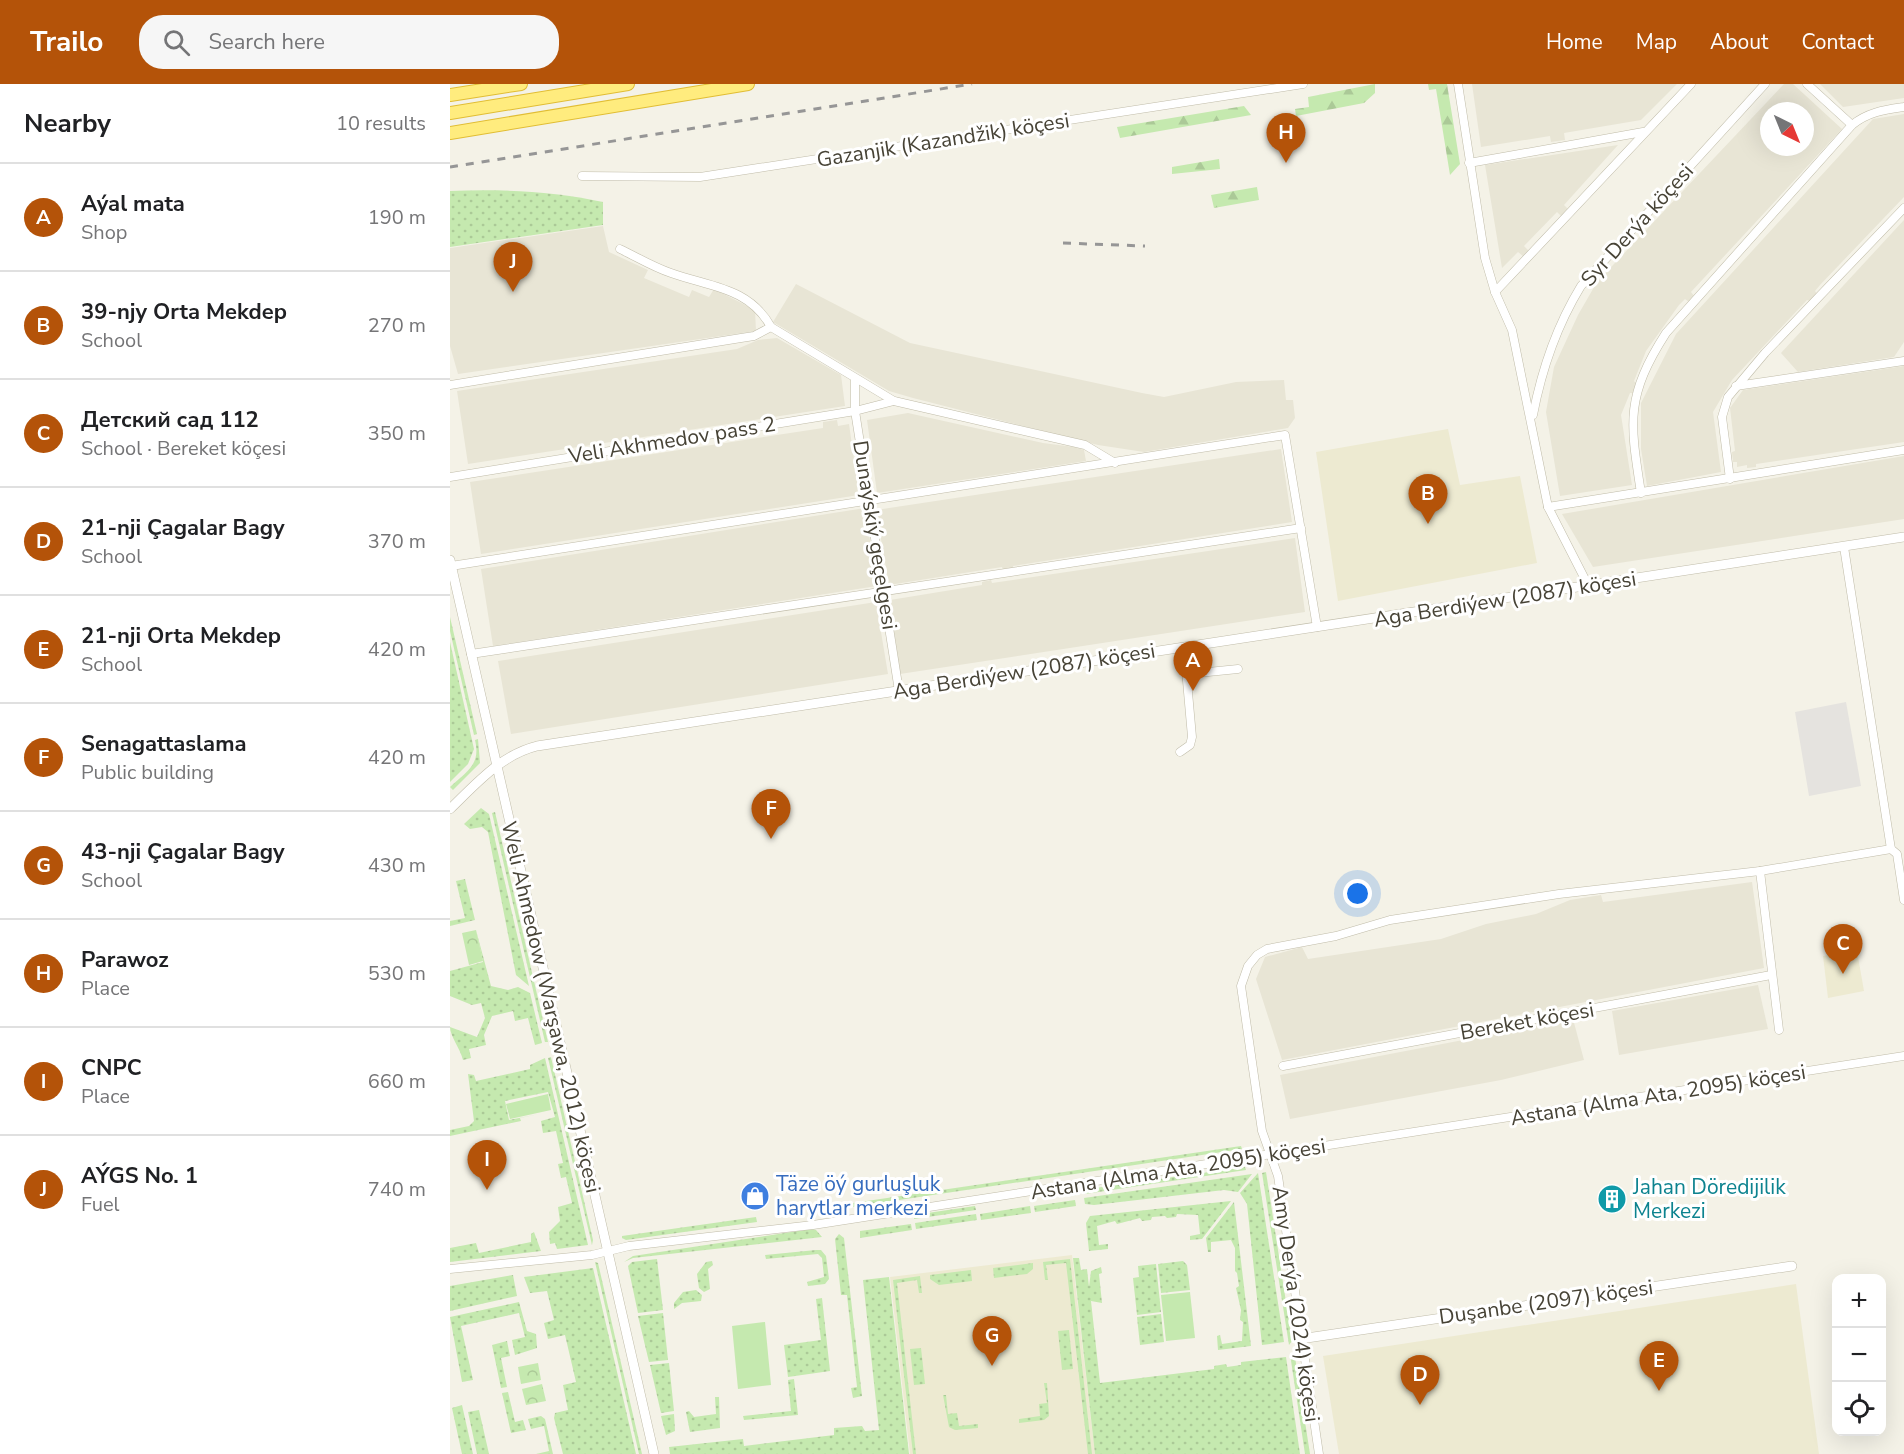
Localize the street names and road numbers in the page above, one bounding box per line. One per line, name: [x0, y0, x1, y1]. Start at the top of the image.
street label: Gazanjik (Kazandžik) köçesi: [815, 106, 1071, 174]
street label: Syr Derýa köçesi: [1574, 158, 1700, 292]
street label: Veli Akhmedov pass 2: [565, 410, 778, 470]
street label: Dunaýskiý geçelgesi: [846, 438, 904, 632]
street label: Aga Berdiýew (2087) köçesi: [1372, 564, 1638, 634]
street label: Aga Berdiýew (2087) köçesi: [891, 636, 1157, 706]
street label: Weli Ahmedow (Warşawa, 2012) köçesi: [495, 819, 607, 1195]
street label: Bereket köçesi: [1458, 995, 1596, 1047]
street label: Astana (Alma Ata, 2095) köçesi: [1508, 1058, 1808, 1132]
street label: Astana (Alma Ata, 2095) köçesi: [1028, 1132, 1328, 1206]
street label: Amy Derýa (2024) köçesi: [1266, 1184, 1326, 1424]
street label: Duşanbe (2097) köçesi: [1437, 1273, 1655, 1331]

